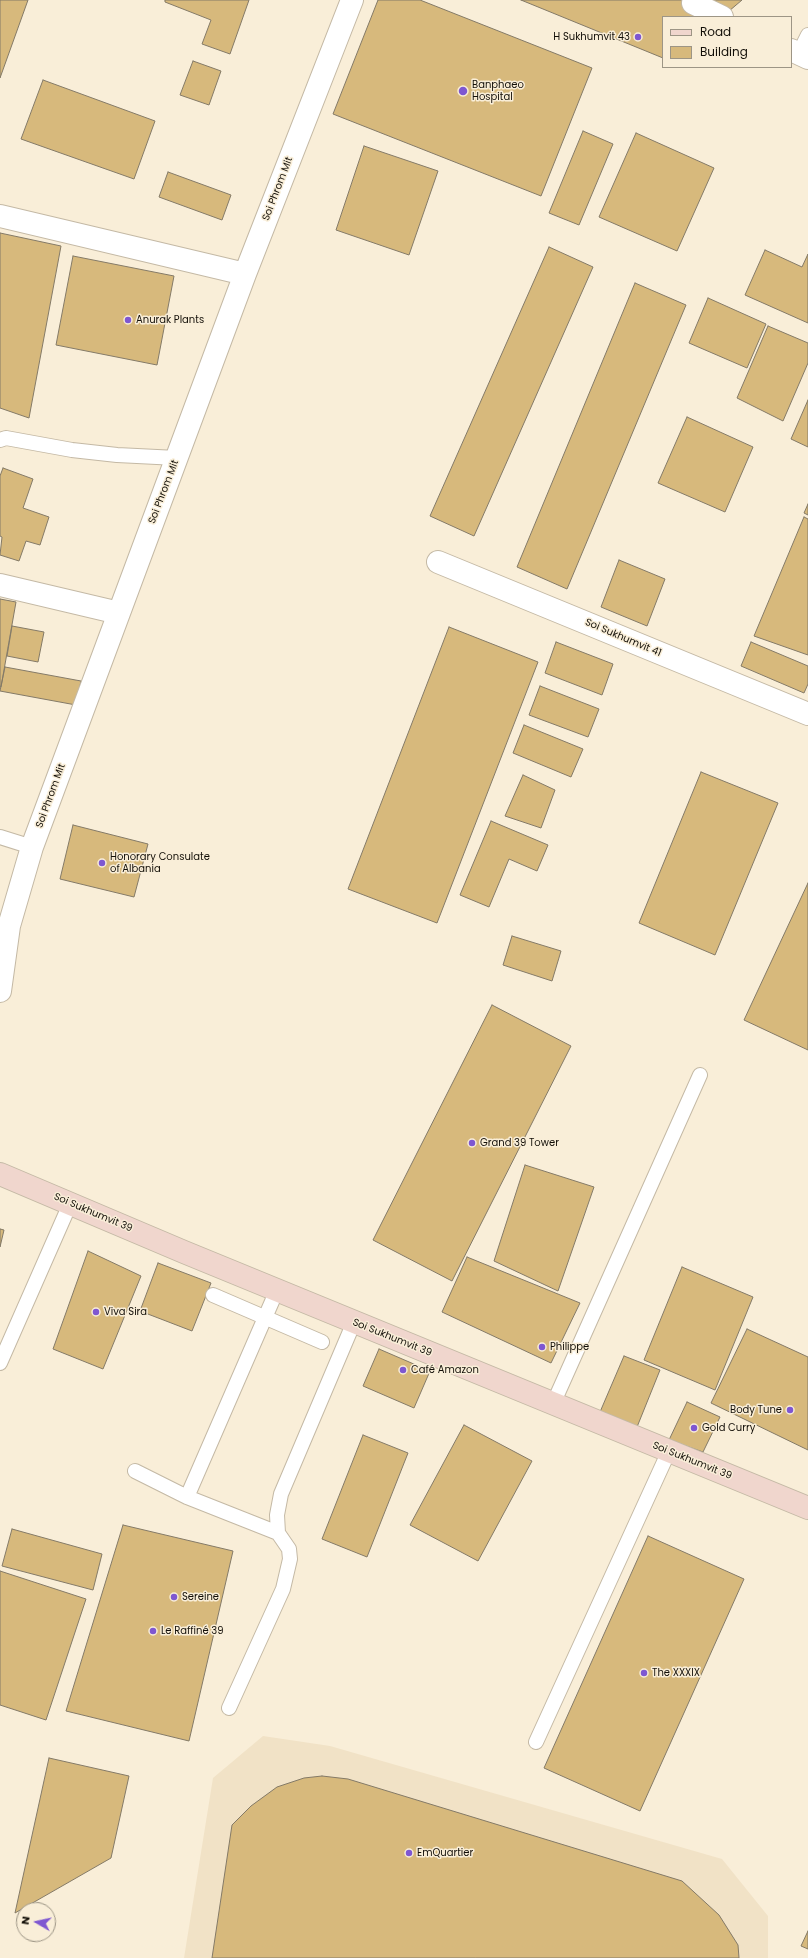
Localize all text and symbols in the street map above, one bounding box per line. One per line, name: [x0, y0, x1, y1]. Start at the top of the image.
legend: [662, 16, 792, 68]
text: Road: [700, 23, 731, 40]
place label: H Sukhumvit 43: [553, 31, 630, 43]
marker: H Sukhumvit 43: [633, 32, 643, 42]
text: Building: [700, 43, 748, 60]
place label: Banphaeo Hospital: [472, 79, 524, 102]
marker: Banphaeo Hospital: [457, 85, 469, 97]
street label: Soi Phrom Mit: [260, 155, 296, 223]
place label: Anurak Plants: [136, 314, 204, 326]
marker: Anurak Plants: [123, 315, 133, 325]
street label: Soi Phrom Mit: [146, 458, 182, 526]
street label: Soi Sukhumvit 41: [583, 616, 663, 660]
street label: Soi Phrom Mit: [34, 762, 68, 830]
place label: Honorary Consulate of Albania: [110, 851, 210, 874]
marker: Honorary Consulate of Albania: [97, 858, 107, 868]
place label: Grand 39 Tower: [480, 1137, 559, 1149]
marker: Grand 39 Tower: [467, 1138, 477, 1148]
street label: Soi Sukhumvit 39: [52, 1191, 134, 1235]
place label: Viva Sira: [104, 1306, 147, 1318]
marker: Viva Sira: [91, 1307, 101, 1317]
street label: Soi Sukhumvit 39: [351, 1317, 433, 1359]
place label: Philippe: [550, 1341, 589, 1353]
marker: Philippe: [537, 1342, 547, 1352]
place label: Café Amazon: [411, 1364, 479, 1376]
marker: Café Amazon: [398, 1365, 408, 1375]
place label: Body Tune: [730, 1404, 782, 1416]
marker: Body Tune: [785, 1405, 795, 1415]
place label: Gold Curry: [702, 1422, 755, 1434]
marker: Gold Curry: [689, 1423, 699, 1433]
street label: Soi Sukhumvit 39: [651, 1440, 733, 1482]
place label: Sereine: [182, 1591, 219, 1603]
marker: Sereine: [169, 1592, 179, 1602]
place label: Le Raffiné 39: [161, 1625, 224, 1637]
marker: Le Raffiné 39: [148, 1626, 158, 1636]
place label: The XXXIX: [652, 1667, 700, 1679]
marker: The XXXIX: [639, 1668, 649, 1678]
place label: EmQuartier: [417, 1847, 473, 1859]
marker: EmQuartier: [404, 1848, 414, 1858]
north arrow: [16, 1902, 56, 1942]
text: N: [17, 1915, 34, 1926]

